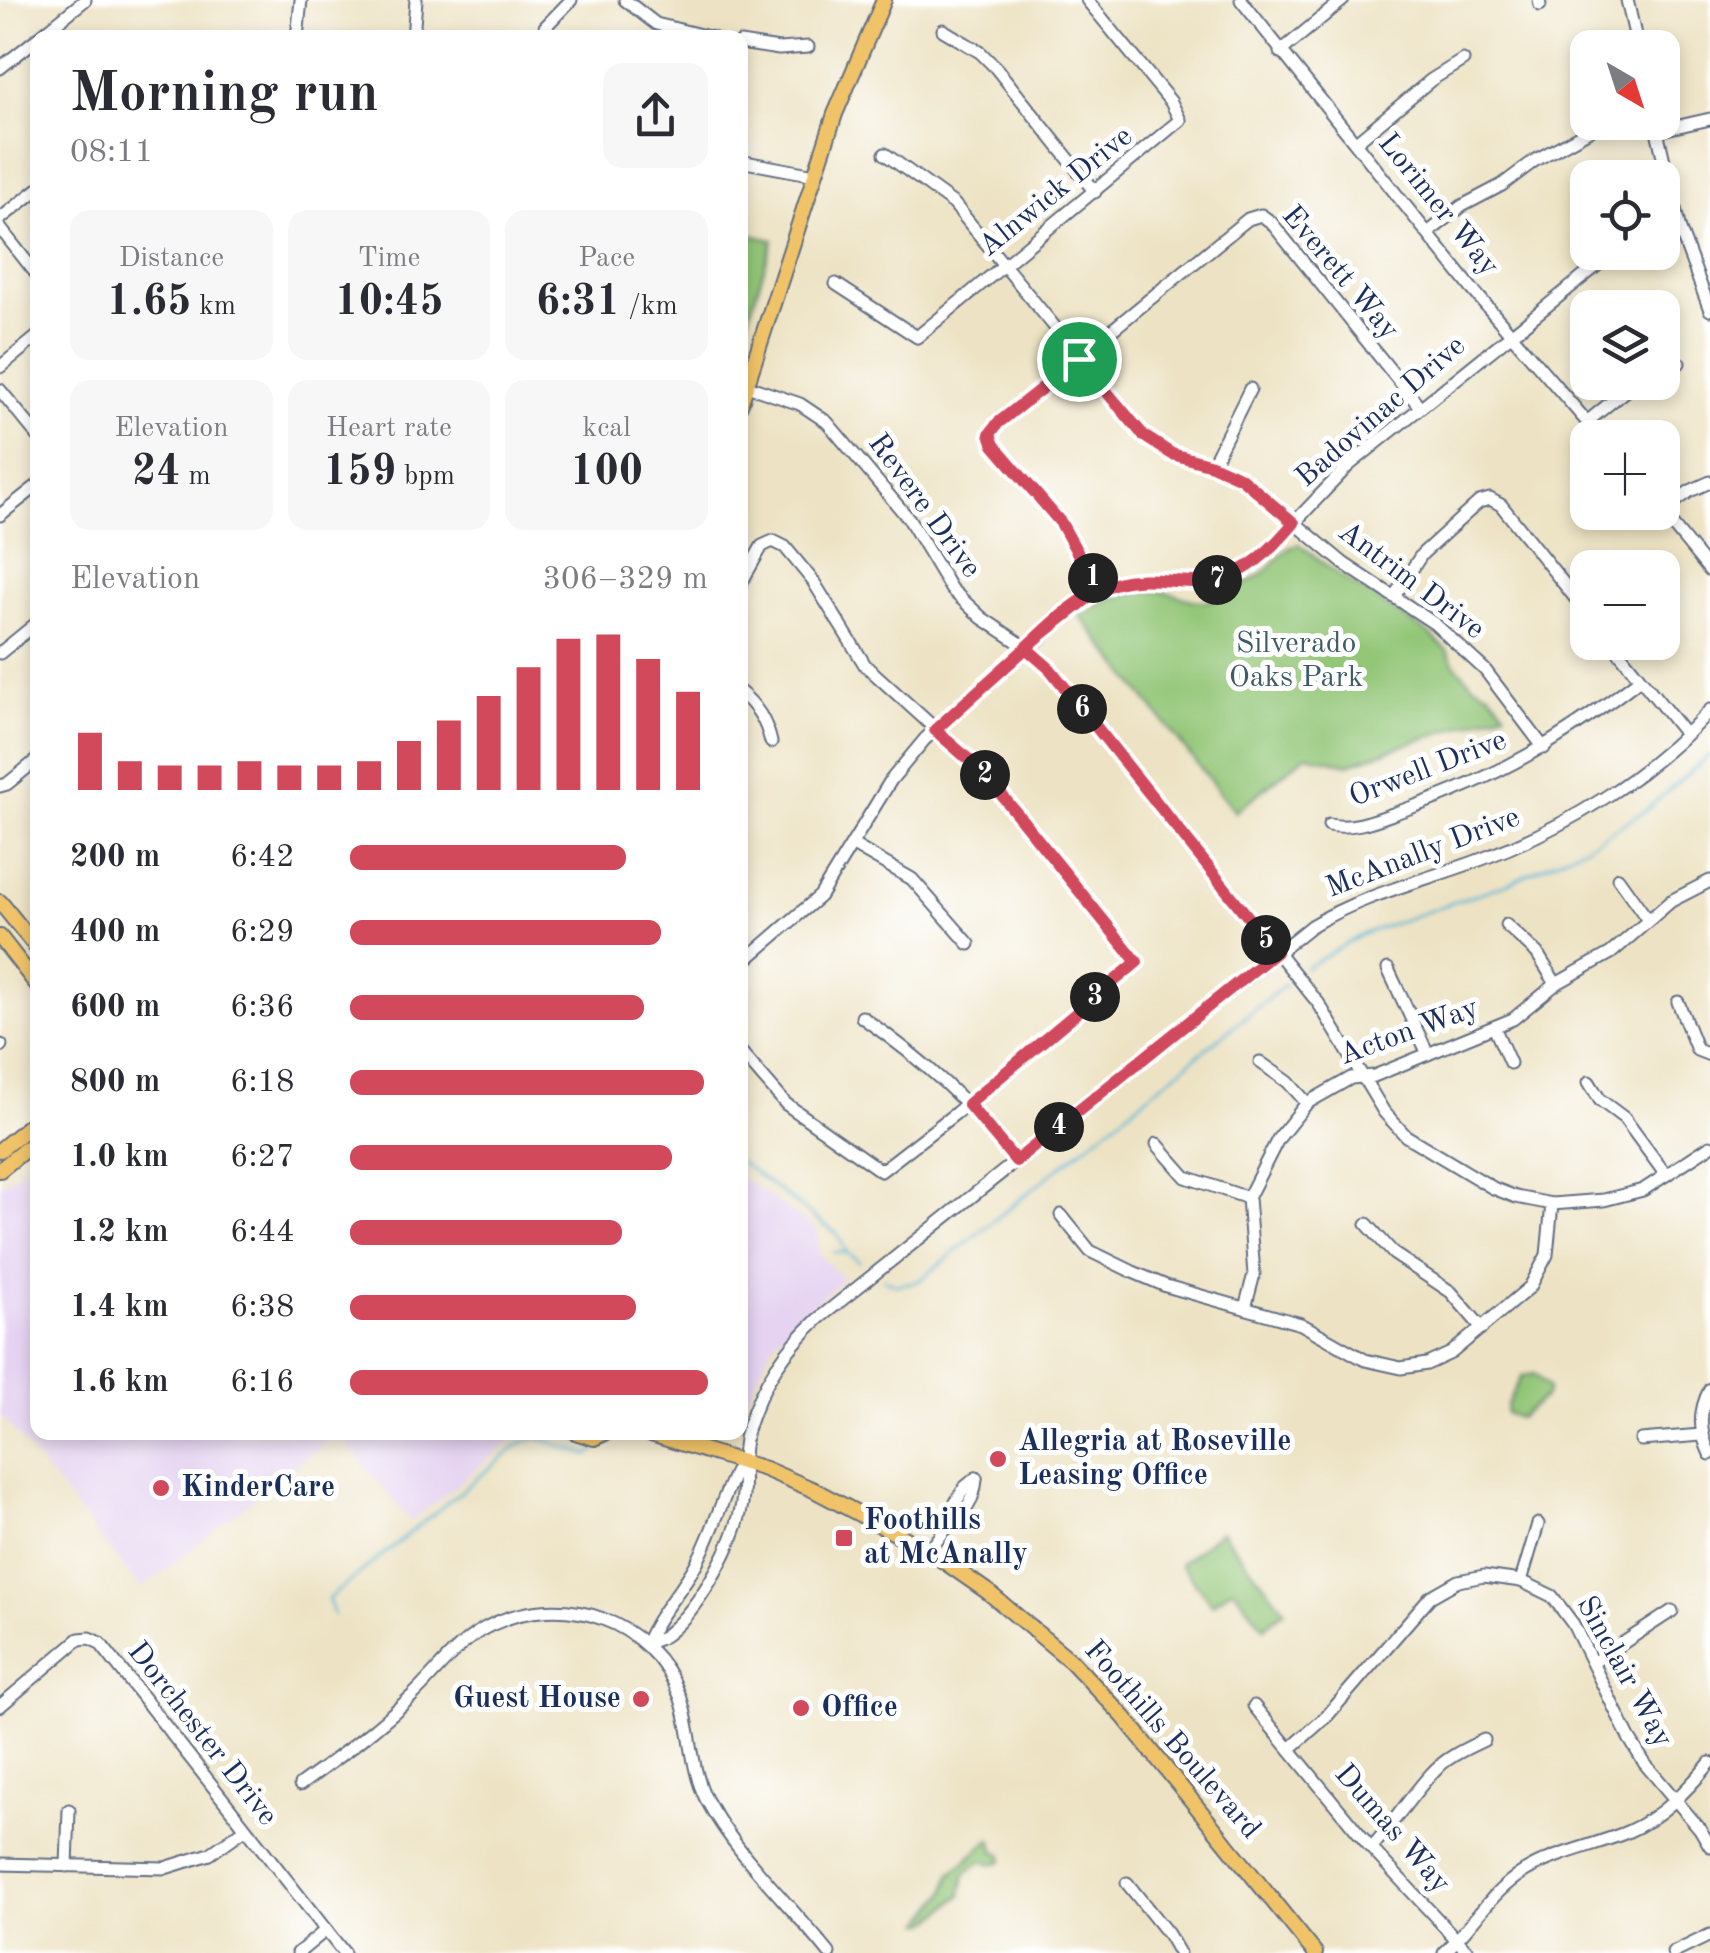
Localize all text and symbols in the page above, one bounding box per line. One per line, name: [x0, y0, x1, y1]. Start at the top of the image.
north arrow: [1570, 30, 1680, 140]
map controls: [1570, 30, 1680, 660]
button: share: [603, 63, 708, 168]
text: Morning run: [70, 68, 379, 123]
street label: Alnwick Drive: [974, 121, 1138, 263]
street label: Lorimer Way: [1372, 128, 1504, 282]
text: 08:11: [70, 137, 153, 169]
button: locate: [1570, 160, 1680, 270]
street label: Everett Way: [1276, 200, 1404, 346]
text: Distance: [119, 245, 224, 273]
text: Time: [358, 245, 420, 273]
text: Pace: [578, 245, 635, 273]
text: 1.65: [107, 282, 191, 324]
text: 10:45: [334, 282, 444, 324]
text: 6:31: [536, 282, 620, 324]
button: layers: [1570, 290, 1680, 400]
text: km: [191, 293, 236, 321]
text: /km: [620, 293, 678, 321]
pin: [1037, 317, 1122, 402]
street label: Badovinac Drive: [1291, 331, 1471, 493]
icon: arrive: [1052, 332, 1107, 387]
text: Elevation: [114, 415, 228, 443]
text: Heart rate: [326, 415, 452, 443]
text: kcal: [583, 415, 631, 443]
button: +: [1570, 420, 1680, 530]
street label: Revere Drive: [862, 428, 986, 584]
text: 24: [132, 452, 181, 494]
text: 159: [323, 452, 396, 494]
text: 100: [570, 452, 643, 494]
text: m: [181, 463, 211, 491]
text: bpm: [396, 463, 455, 491]
street label: Antrim Drive: [1332, 517, 1490, 645]
button: −: [1570, 550, 1680, 660]
pin: 1: [1068, 553, 1118, 603]
pin: 7: [1192, 555, 1242, 605]
text: Elevation: [70, 564, 200, 596]
text: 306–329 m: [542, 564, 708, 596]
text: 1: [1085, 564, 1101, 592]
text: 7: [1209, 566, 1225, 594]
park label: Silverado Oaks Park: [1229, 629, 1363, 693]
pin: 6: [1057, 684, 1107, 734]
text: 6: [1074, 695, 1090, 723]
street label: Orwell Drive: [1345, 725, 1511, 813]
pin: 2: [960, 750, 1010, 800]
text: 2: [977, 761, 993, 789]
street label: McAnally Drive: [1322, 802, 1524, 904]
text: 200 m: [70, 842, 160, 874]
text: 6:42: [230, 842, 295, 874]
pin: 5: [1241, 915, 1291, 965]
text: 400 m: [70, 917, 160, 949]
text: 6:29: [230, 917, 295, 949]
text: 5: [1258, 926, 1274, 954]
pin: 3: [1070, 972, 1120, 1022]
text: 3: [1087, 983, 1103, 1011]
text: 600 m: [70, 992, 160, 1024]
text: 6:36: [230, 992, 295, 1024]
street label: Acton Way: [1335, 993, 1483, 1071]
text: 800 m: [70, 1067, 160, 1099]
text: 6:18: [230, 1067, 295, 1099]
pin: 4: [1034, 1102, 1084, 1152]
text: 4: [1051, 1113, 1067, 1141]
text: 1.0 km: [70, 1142, 169, 1174]
text: 6:27: [230, 1142, 295, 1174]
text: 1.2 km: [70, 1217, 169, 1249]
text: 6:44: [230, 1217, 295, 1249]
text: 1.4 km: [70, 1292, 169, 1324]
text: 6:38: [230, 1292, 295, 1324]
text: 1.6 km: [70, 1367, 169, 1399]
text: 6:16: [230, 1367, 295, 1399]
place label: Allegria at Roseville Leasing Office: [1018, 1427, 1291, 1491]
marker: Allegria at Roseville Leasing Office: [987, 1448, 1009, 1470]
place label: KinderCare: [181, 1473, 335, 1503]
marker: KinderCare: [150, 1477, 172, 1499]
place label: Foothills at McAnally: [864, 1506, 1028, 1570]
marker: Foothills at McAnally: [833, 1527, 855, 1549]
street label: Sinclair Way: [1570, 1591, 1678, 1753]
street label: Foothills Boulevard: [1078, 1635, 1266, 1845]
street label: Dorchester Drive: [121, 1637, 283, 1831]
place label: Guest House: [453, 1684, 621, 1714]
marker: Guest House: [630, 1688, 652, 1710]
place label: Office: [821, 1693, 898, 1723]
marker: Office: [790, 1697, 812, 1719]
street label: Dumas Way: [1328, 1759, 1456, 1899]

